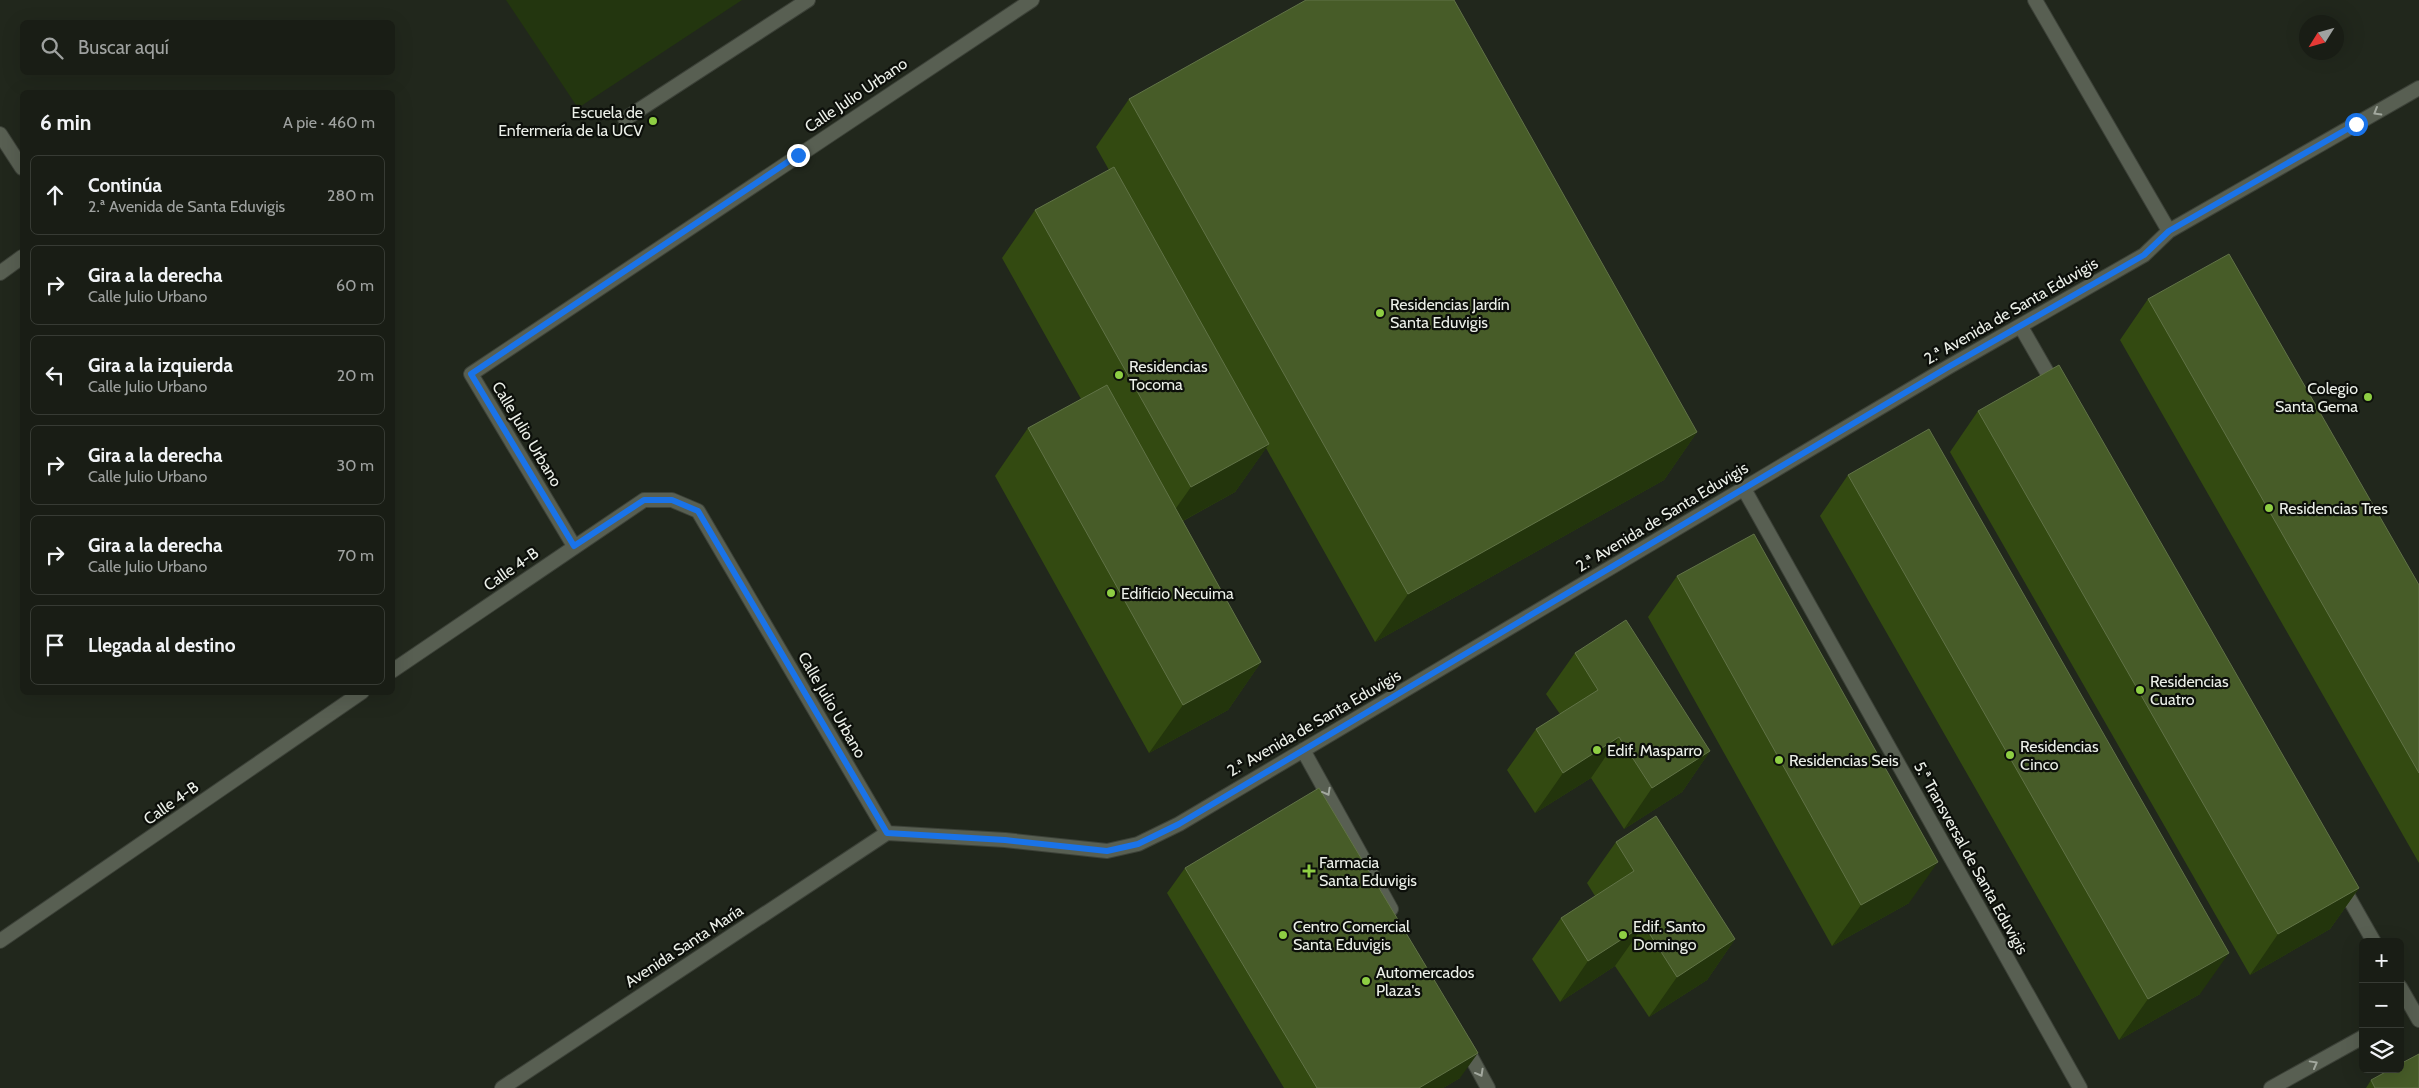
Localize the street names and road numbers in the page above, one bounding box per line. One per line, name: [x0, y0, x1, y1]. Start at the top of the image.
street label: Calle Julio Urbano: [801, 54, 911, 136]
street label: 2.ª Avenida de Santa Eduvigis: [1921, 253, 2101, 369]
street label: Calle Julio Urbano: [488, 378, 566, 490]
street label: 2.ª Avenida de Santa Eduvigis: [1573, 458, 1752, 576]
street label: Calle 4-B: [480, 543, 542, 595]
street label: Calle Julio Urbano: [794, 649, 870, 762]
street label: 2.ª Avenida de Santa Eduvigis: [1224, 665, 1404, 781]
street label: 5.ª Transversal de Santa Eduvigis: [1910, 758, 2032, 958]
street label: Calle 4-B: [140, 777, 202, 829]
street label: Avenida Santa María: [621, 901, 747, 991]

